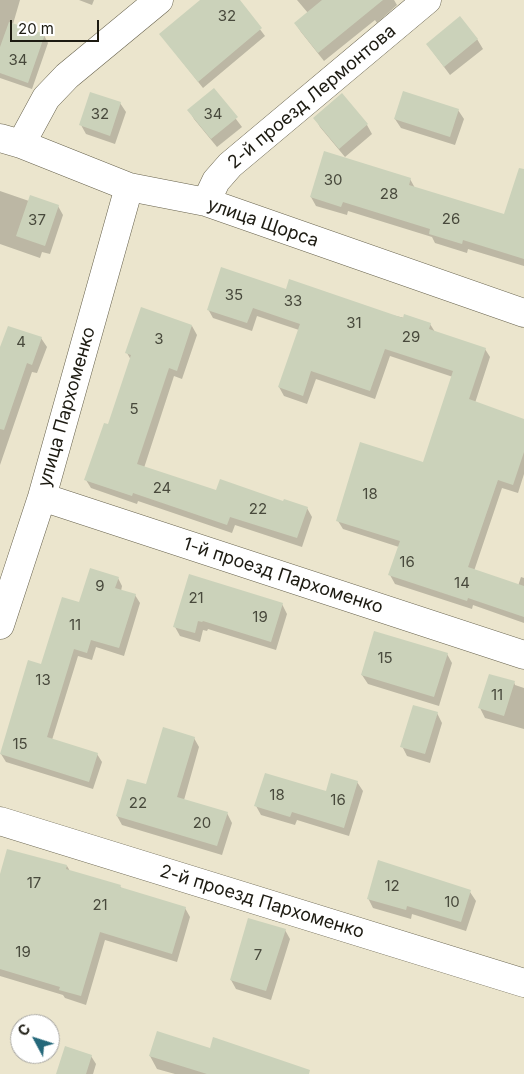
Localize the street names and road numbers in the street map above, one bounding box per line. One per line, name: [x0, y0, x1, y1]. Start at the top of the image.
street label: 2-й проезд Лермонтова: [224, 20, 400, 174]
street label: улица Щорса: [205, 194, 321, 252]
street label: улица Пархоменко: [34, 324, 100, 490]
street label: 1-й проезд Пархоменко: [180, 533, 386, 619]
street label: 2-й проезд Пархоменко: [157, 861, 367, 943]

